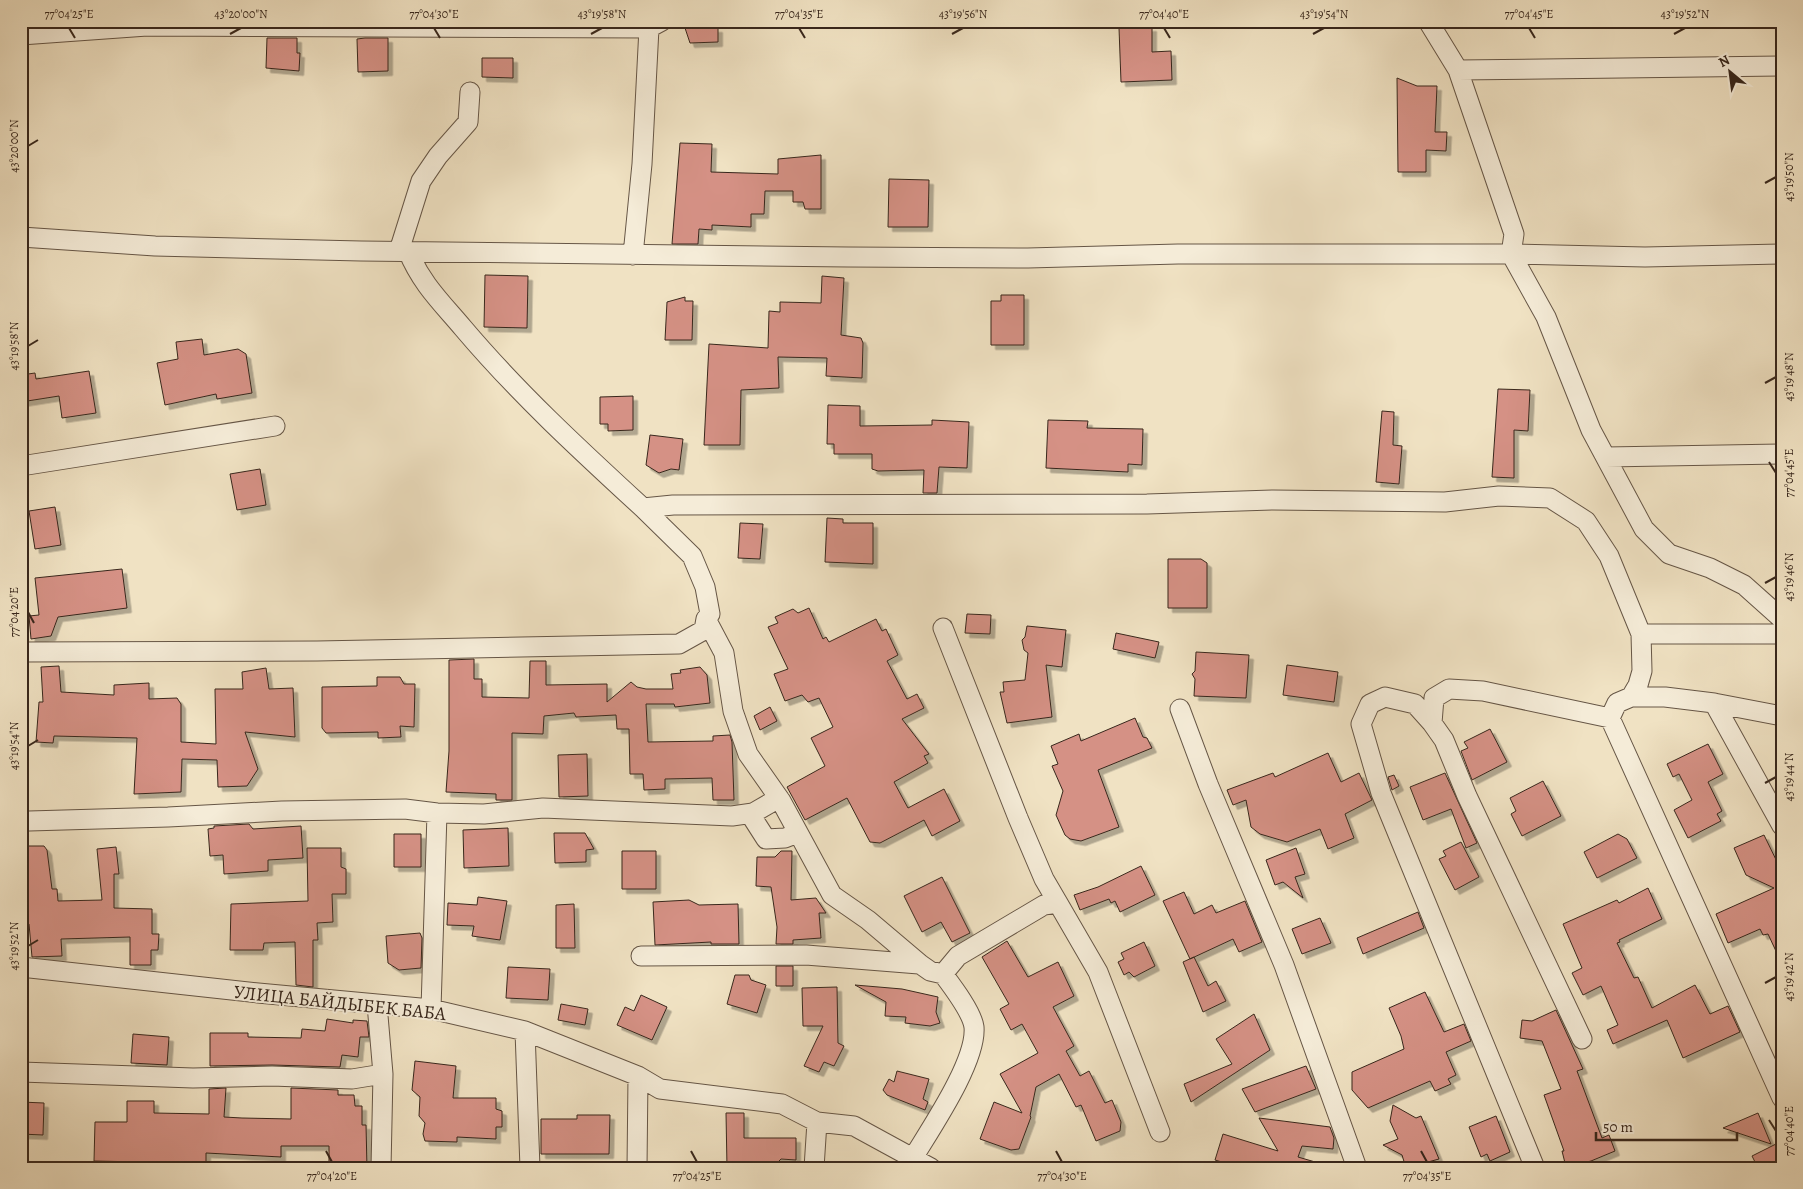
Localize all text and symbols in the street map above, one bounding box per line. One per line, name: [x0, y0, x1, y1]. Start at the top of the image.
text: 77°04'25"E: [44, 6, 94, 22]
text: 43°20'00"N: [214, 6, 268, 22]
text: 77°04'30"E: [409, 6, 459, 22]
text: 43°19'58"N: [578, 6, 627, 22]
text: 77°04'35"E: [775, 6, 823, 22]
text: 43°19'56"N: [939, 6, 988, 22]
text: 77°04'40"E: [1139, 6, 1189, 22]
text: 43°19'54"N: [1300, 6, 1349, 22]
text: 77°04'45"E: [1505, 6, 1553, 22]
text: 43°19'52"N: [1661, 6, 1710, 22]
north arrow: [1706, 48, 1756, 98]
text: N: [1715, 50, 1733, 72]
text: 43°20'00"N: [6, 119, 22, 173]
text: 43°19'50"N: [1781, 152, 1797, 202]
text: 43°19'58"N: [6, 321, 22, 370]
text: 43°19'48"N: [1781, 352, 1797, 402]
text: 77°04'45"E: [1781, 449, 1797, 497]
text: 43°19'46"N: [1781, 552, 1797, 601]
text: 77°04'20"E: [6, 587, 22, 637]
text: 43°19'54"N: [6, 721, 22, 770]
text: 43°19'44"N: [1781, 752, 1797, 801]
text: 43°19'52"N: [6, 921, 22, 970]
text: 43°19'42"N: [1781, 952, 1797, 1002]
street label: УЛИЦА БАЙДЫБЕК БАБА: [232, 979, 448, 1027]
text: 77°04'40"E: [1781, 1106, 1797, 1156]
scale bar: [1596, 1109, 1737, 1141]
text: 50 m: [1603, 1117, 1633, 1137]
text: 77°04'20"E: [307, 1168, 357, 1184]
text: 77°04'25"E: [672, 1168, 722, 1184]
text: 77°04'30"E: [1037, 1168, 1087, 1184]
text: 77°04'35"E: [1403, 1168, 1451, 1184]

